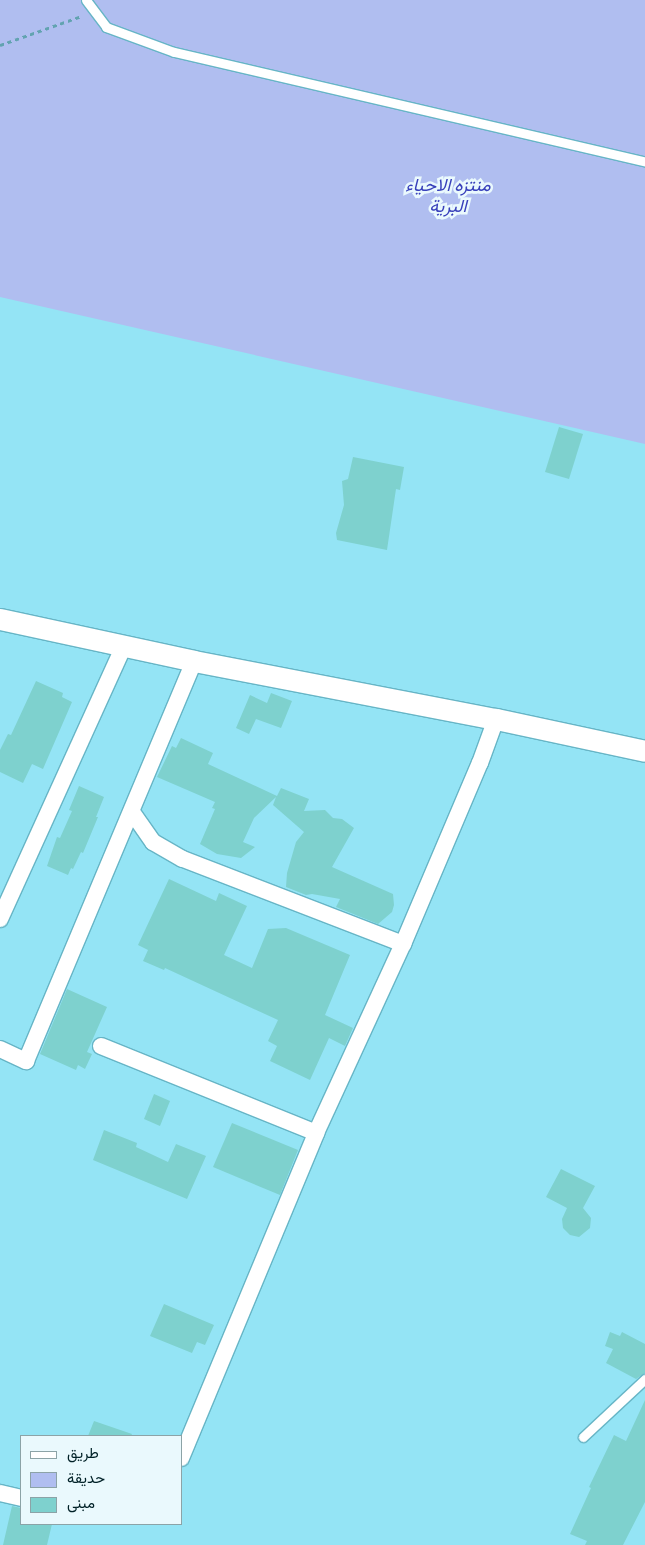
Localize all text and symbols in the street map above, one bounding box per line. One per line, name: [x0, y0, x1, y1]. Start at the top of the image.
park label: منتزه الاحياء البرية: [405, 175, 491, 218]
legend: [20, 1435, 182, 1525]
text: طريق: [67, 1443, 99, 1462]
text: حديقة: [67, 1468, 105, 1487]
text: مبنى: [67, 1493, 95, 1512]

